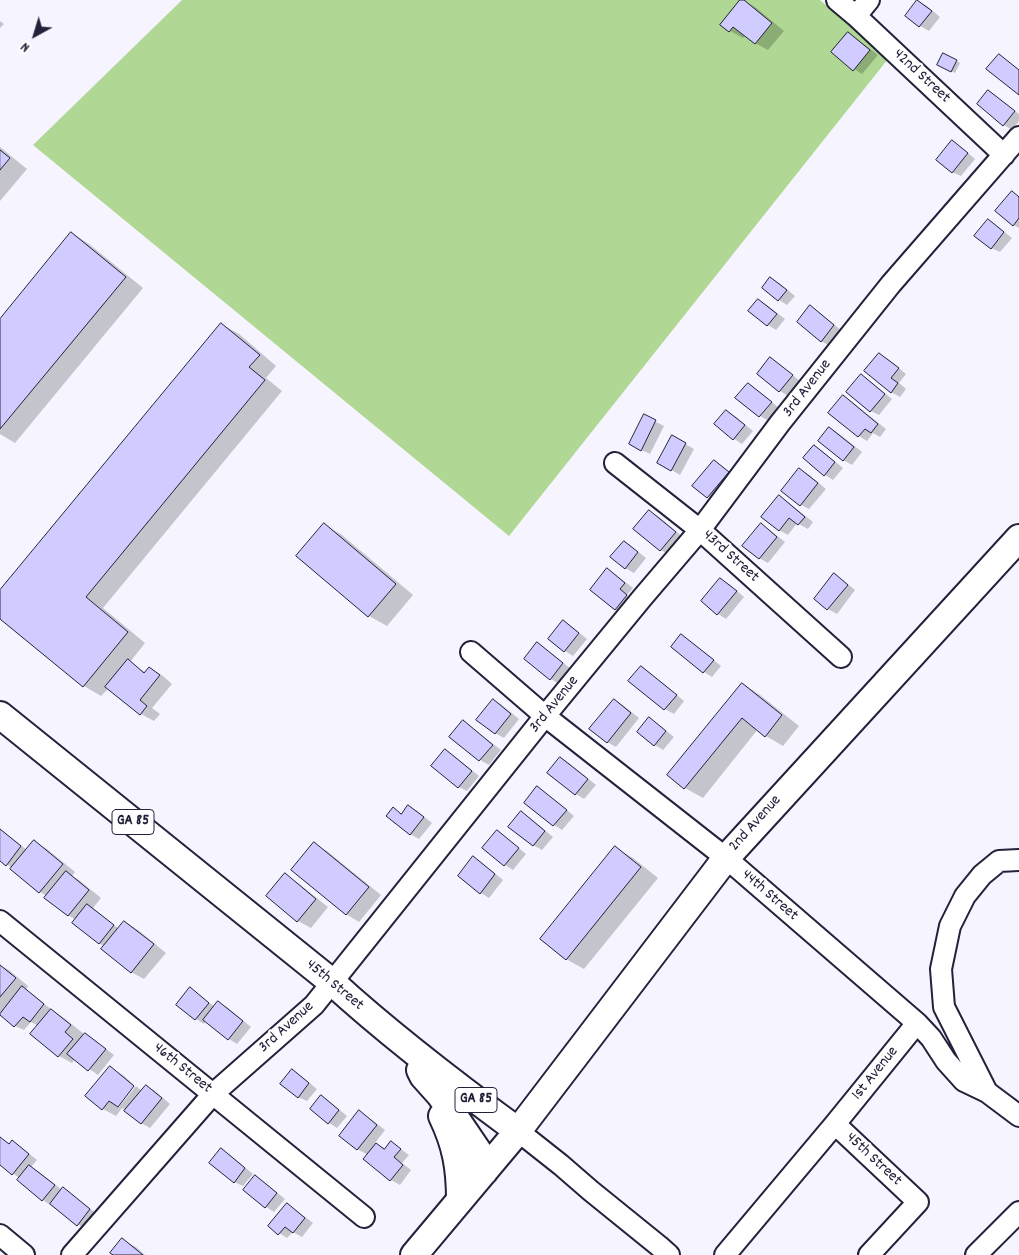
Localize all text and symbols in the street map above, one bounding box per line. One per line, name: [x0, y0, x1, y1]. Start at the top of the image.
north arrow: [10, 10, 60, 60]
text: N: [17, 37, 35, 57]
street label: 42nd Street: [888, 46, 954, 108]
street label: 3rd Avenue: [780, 356, 836, 422]
street label: 43rd Street: [698, 527, 762, 587]
street label: 3rd Avenue: [526, 673, 584, 737]
street label: 2nd Avenue: [726, 792, 786, 856]
road number: GA 85: [112, 810, 154, 834]
street label: 44th Street: [737, 866, 801, 926]
street label: 45th Street: [301, 956, 367, 1016]
street label: 3rd Avenue: [255, 998, 319, 1058]
street label: 46th Street: [149, 1039, 215, 1099]
street label: 1st Avenue: [849, 1043, 903, 1105]
road number: GA 85: [455, 1088, 497, 1112]
street label: 45th Street: [841, 1129, 905, 1191]

